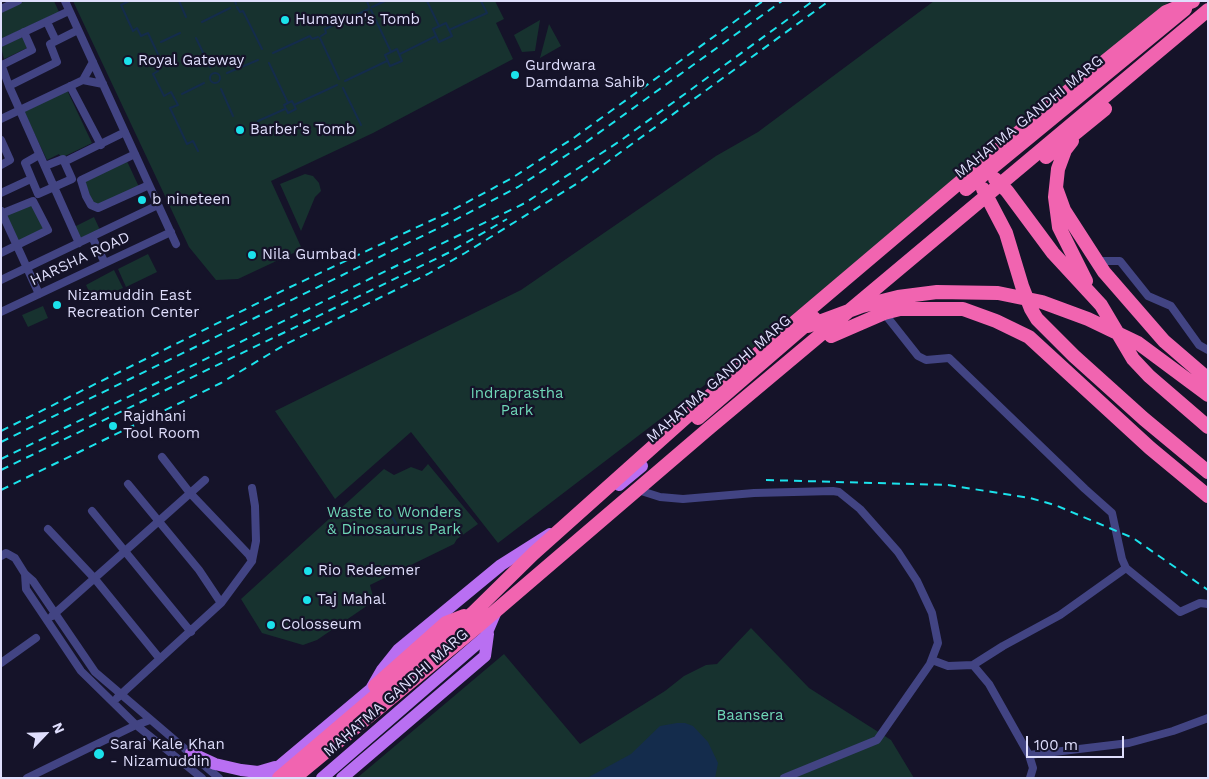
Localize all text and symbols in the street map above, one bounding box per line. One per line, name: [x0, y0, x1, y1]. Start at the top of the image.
place label: Humayun's Tomb: [295, 11, 420, 29]
marker: Humayun's Tomb: [279, 14, 291, 26]
place label: Royal Gateway: [138, 52, 244, 70]
street label: MAHATMA GANDHI MARG: [951, 52, 1107, 182]
marker: Royal Gateway: [122, 55, 134, 67]
place label: Gurdwara Damdama Sahib: [525, 57, 645, 92]
marker: Gurdwara Damdama Sahib: [509, 69, 521, 81]
place label: Barber's Tomb: [250, 121, 355, 139]
marker: Barber's Tomb: [234, 124, 246, 136]
place label: b nineteen: [152, 191, 230, 209]
marker: b nineteen: [136, 194, 148, 206]
street label: HARSHA ROAD: [27, 228, 133, 290]
place label: Nila Gumbad: [262, 246, 357, 264]
marker: Nila Gumbad: [246, 249, 258, 261]
place label: Nizamuddin East Recreation Center: [67, 287, 199, 322]
marker: Nizamuddin East Recreation Center: [51, 299, 63, 311]
street label: MAHATMA GANDHI MARG: [643, 311, 795, 447]
park label: Indraprastha Park: [470, 385, 564, 420]
place label: Rajdhani Tool Room: [123, 408, 200, 443]
marker: Rajdhani Tool Room: [107, 420, 119, 432]
park label: Waste to Wonders & Dinosaurus Park: [327, 504, 461, 539]
place label: Rio Redeemer: [318, 562, 420, 580]
marker: Rio Redeemer: [302, 565, 314, 577]
place label: Taj Mahal: [317, 591, 386, 609]
marker: Taj Mahal: [301, 594, 313, 606]
place label: Colosseum: [281, 616, 362, 634]
marker: Colosseum: [265, 619, 277, 631]
street label: MAHATMA GANDHI MARG: [320, 625, 472, 761]
park label: Baansera: [716, 707, 784, 725]
north arrow: [20, 709, 70, 759]
text: N: [49, 720, 68, 736]
scale bar: [1029, 726, 1126, 758]
place label: Sarai Kale Khan - Nizamuddin: [110, 736, 225, 771]
text: 100 m: [1034, 736, 1078, 754]
marker: Sarai Kale Khan - Nizamuddin: [92, 747, 106, 761]

